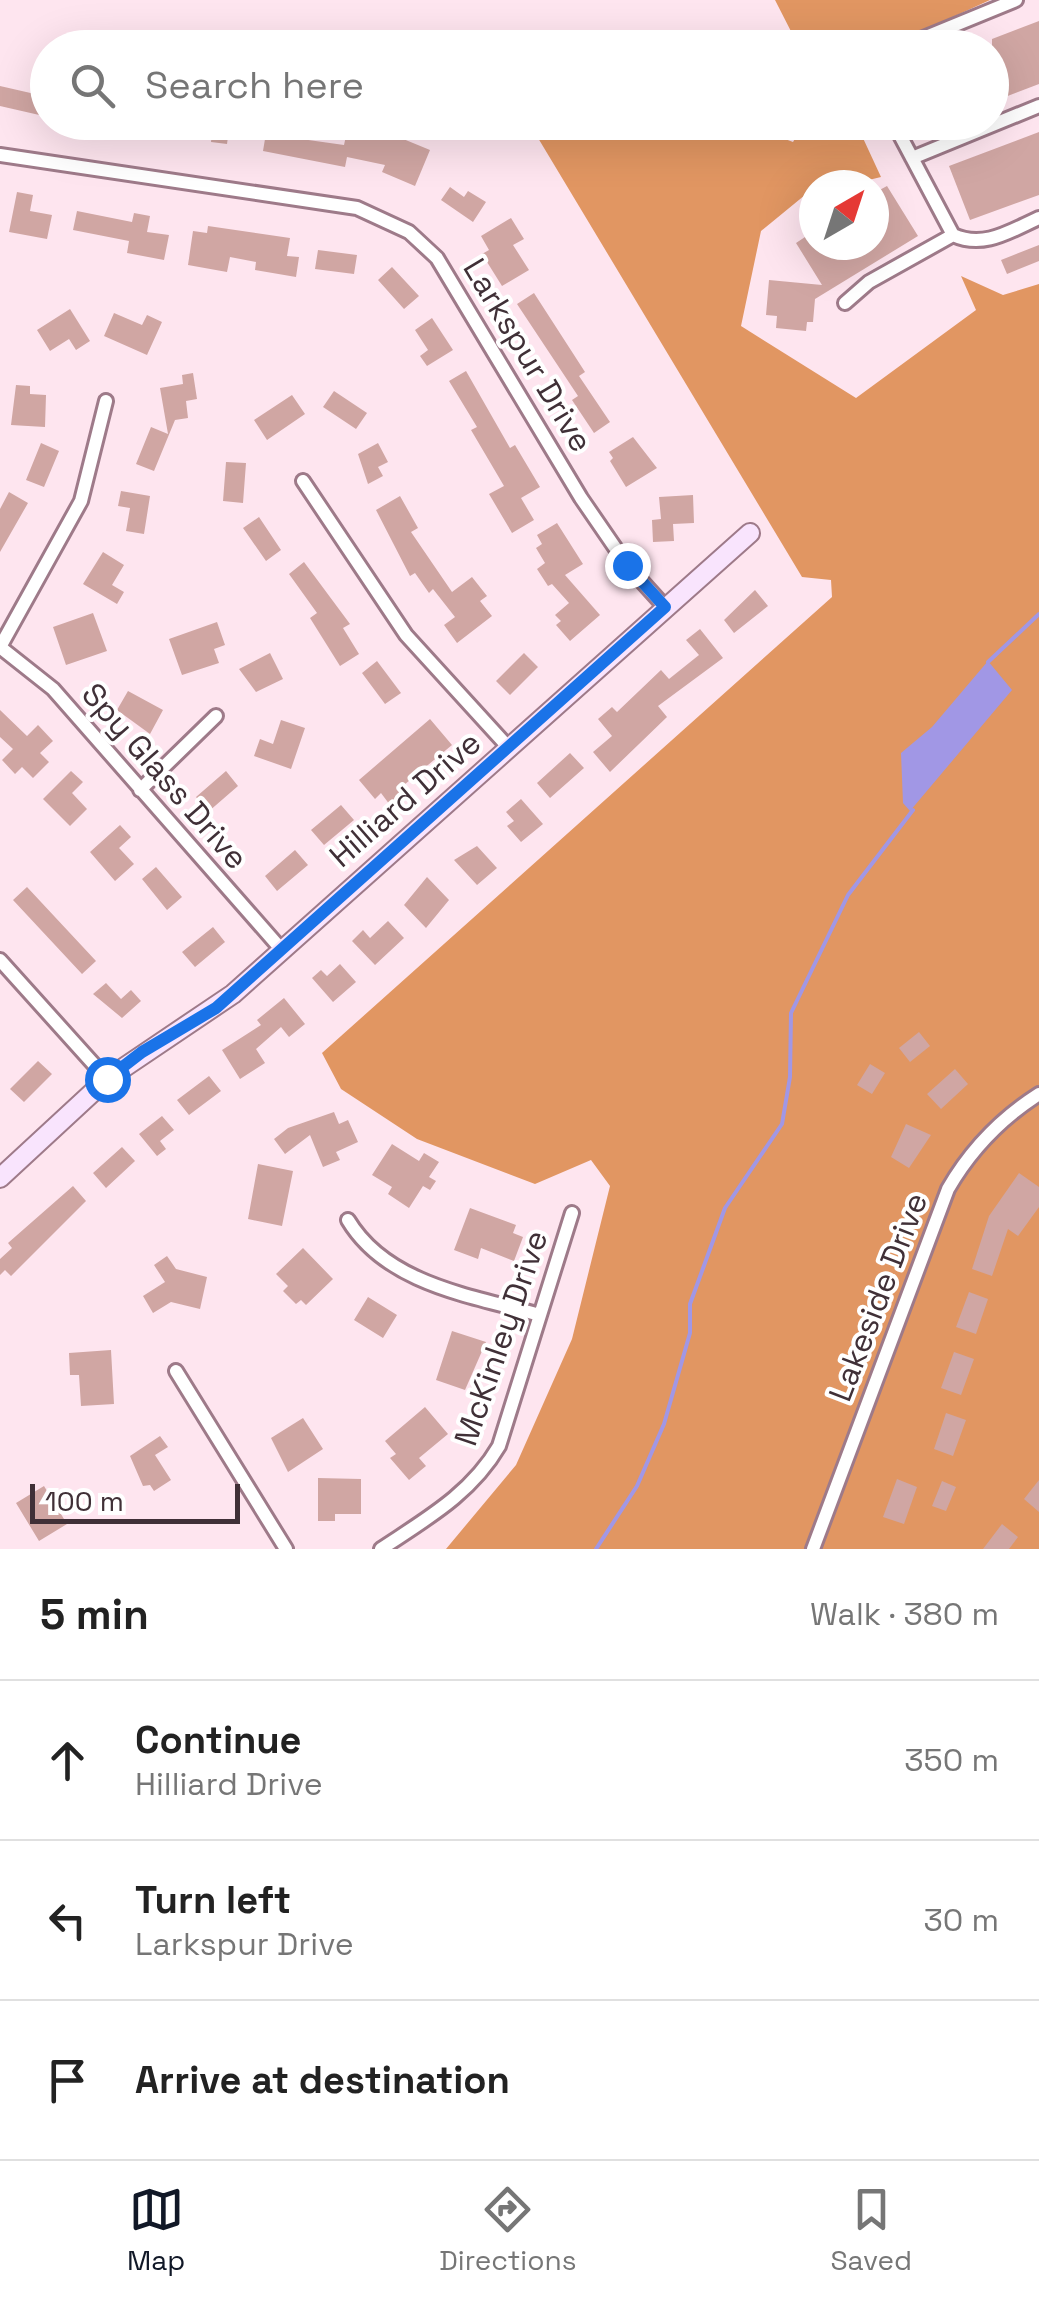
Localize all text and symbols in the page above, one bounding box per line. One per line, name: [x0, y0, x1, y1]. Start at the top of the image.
search box: [30, 30, 1009, 140]
icon: search: [65, 58, 120, 113]
text: Search here: [145, 61, 364, 109]
north arrow: [799, 170, 889, 260]
street label: Larkspur Drive: [455, 251, 601, 459]
route end: [605, 543, 651, 589]
street label: Spy Glass Drive: [73, 675, 257, 877]
street label: Hilliard Drive: [321, 722, 489, 876]
route start: [85, 1057, 131, 1103]
street label: Lakeside Drive: [820, 1187, 936, 1407]
street label: McKinley Drive: [445, 1225, 557, 1451]
scale bar: [30, 1479, 240, 1524]
text: 100 m: [45, 1483, 124, 1519]
text: 5 min: [40, 1588, 149, 1641]
text: Walk · 380 m: [810, 1594, 999, 1634]
text: Continue: [135, 1716, 301, 1764]
icon: ahead: [40, 1733, 95, 1788]
text: 350 m: [904, 1740, 999, 1780]
text: Hilliard Drive: [135, 1764, 323, 1804]
text: Turn left: [135, 1876, 291, 1924]
icon: left: [40, 1893, 95, 1948]
text: 30 m: [923, 1900, 999, 1940]
text: Larkspur Drive: [135, 1924, 354, 1964]
icon: arrive: [40, 2053, 95, 2108]
text: Arrive at destination: [135, 2056, 510, 2104]
tab: Map: [127, 2182, 185, 2278]
tab: Directions: [439, 2182, 576, 2278]
tab: Saved: [830, 2182, 912, 2278]

